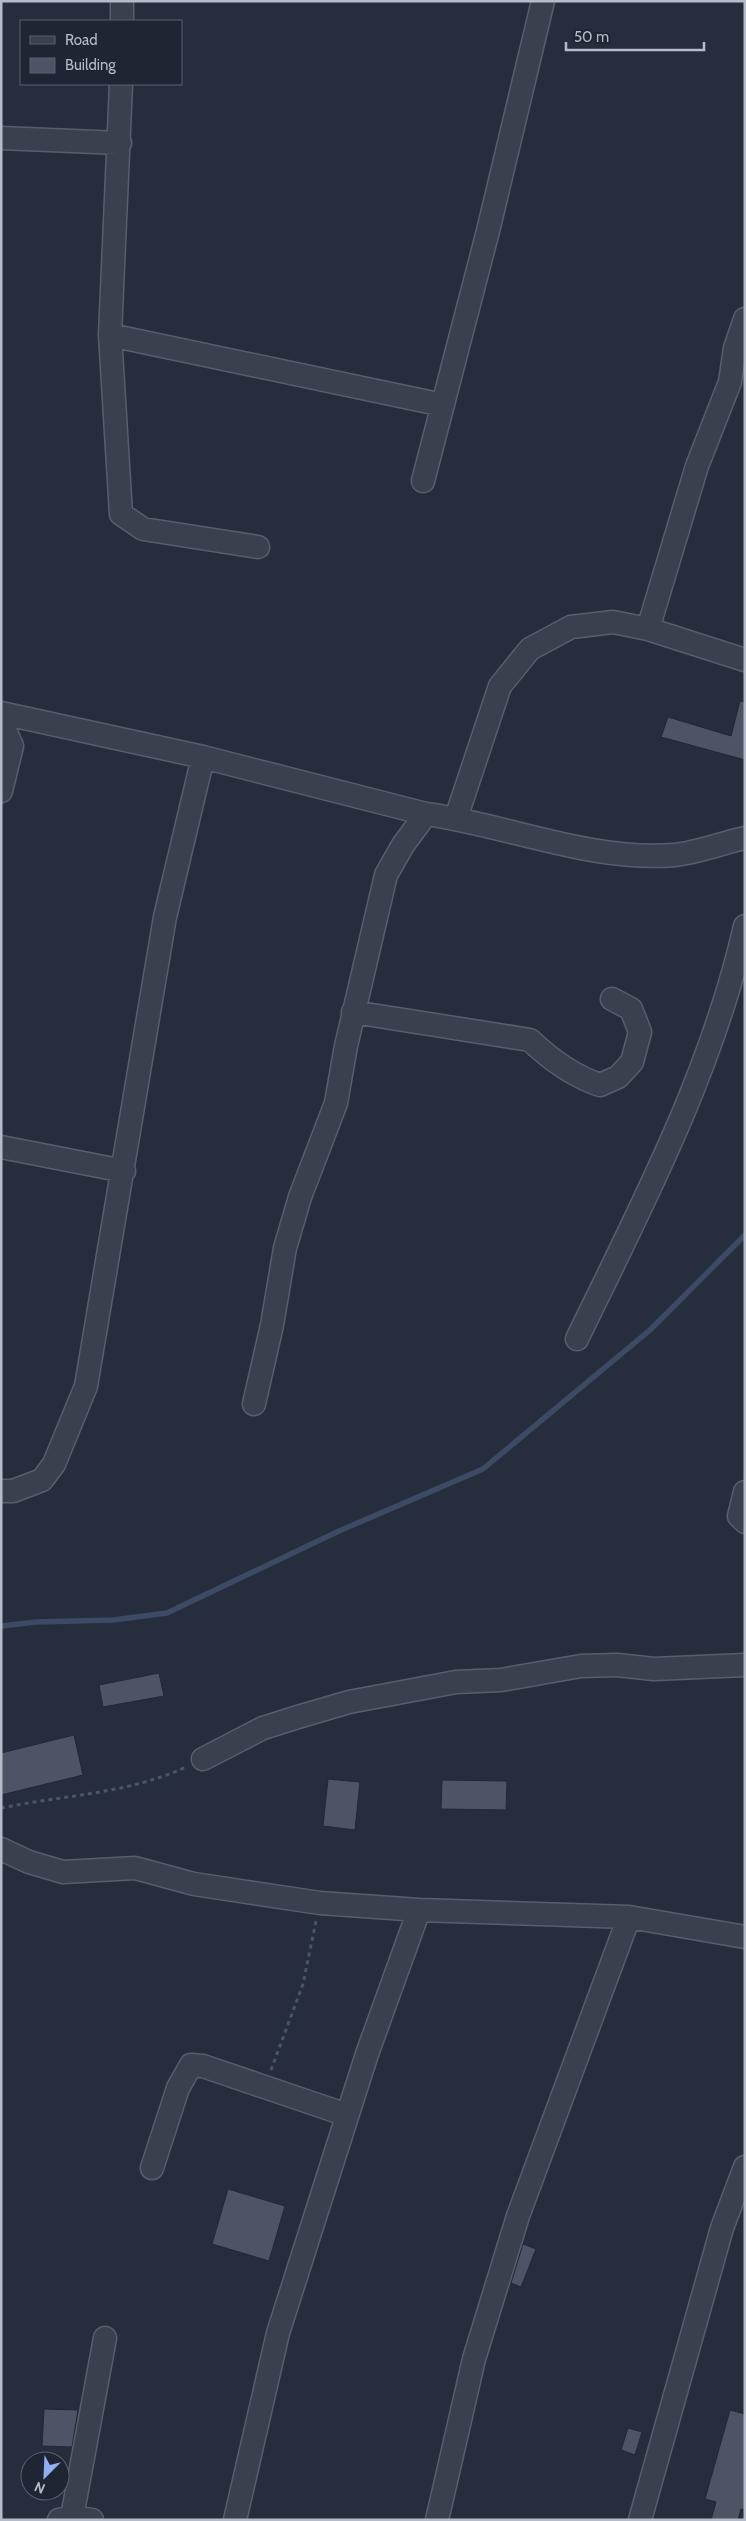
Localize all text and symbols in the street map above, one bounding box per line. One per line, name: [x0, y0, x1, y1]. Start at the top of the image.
legend: [20, 20, 182, 85]
scale bar: [566, 20, 704, 52]
text: 50 m: [574, 28, 609, 46]
text: Road: [65, 31, 98, 49]
text: Building: [65, 56, 116, 74]
north arrow: [20, 2451, 70, 2501]
text: N: [32, 2478, 48, 2498]

